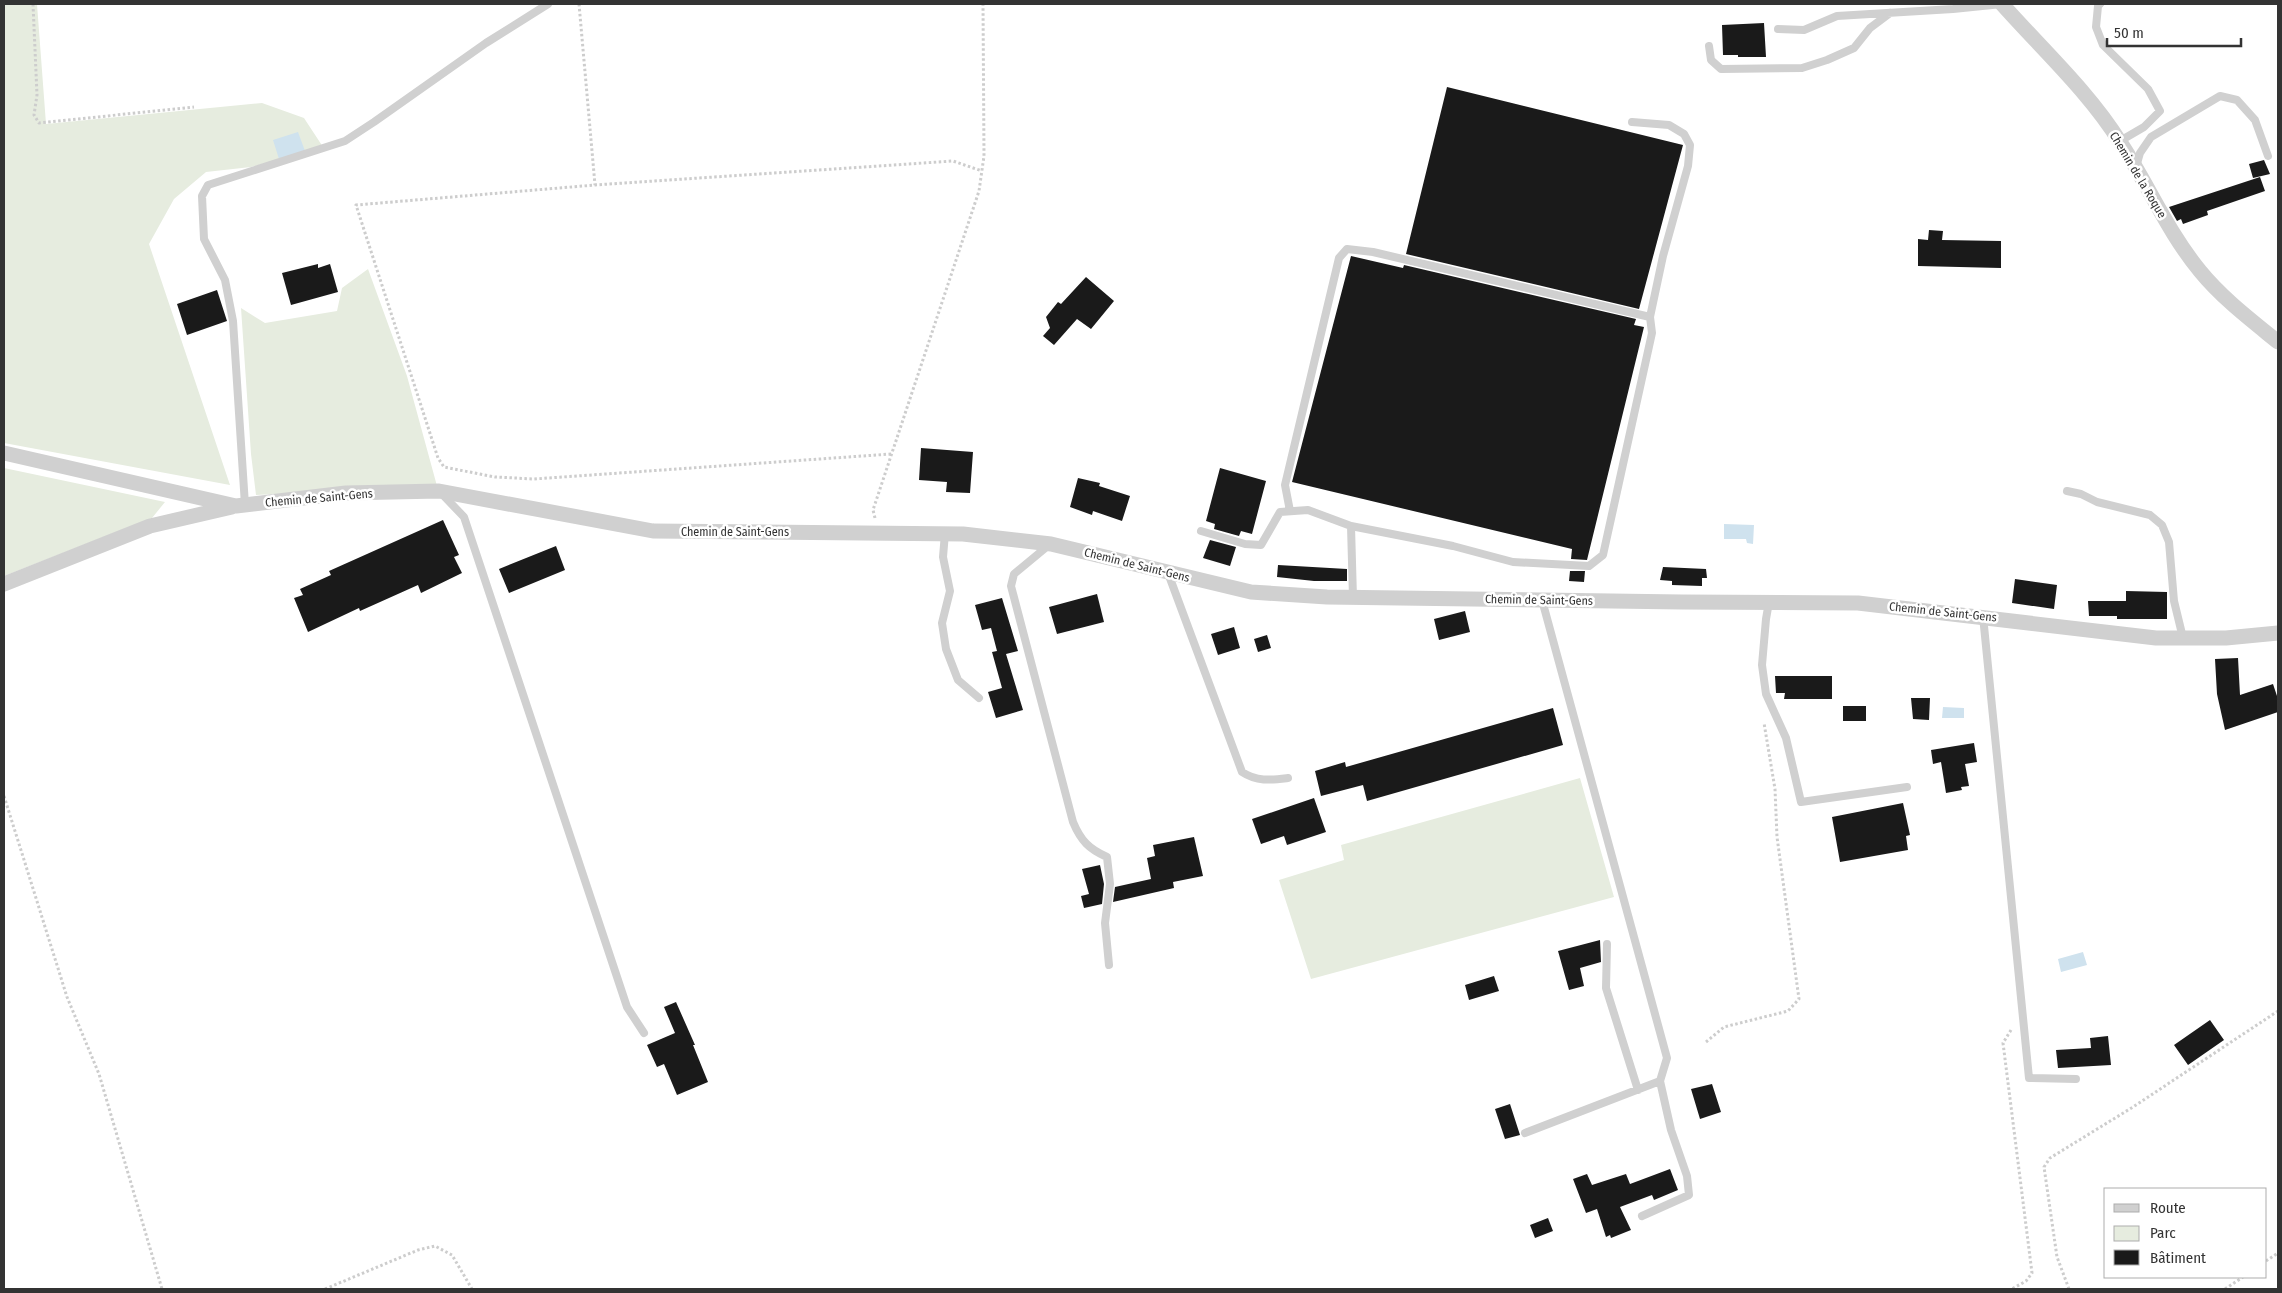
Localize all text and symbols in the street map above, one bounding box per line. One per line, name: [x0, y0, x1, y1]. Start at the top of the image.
scale bar: [2107, 15, 2241, 47]
text: 50 m: [2114, 24, 2144, 42]
street label: Chemin de la Roque: [2107, 129, 2169, 221]
street label: Chemin de Saint-Gens: [265, 486, 373, 510]
street label: Chemin de Saint-Gens: [681, 525, 789, 539]
street label: Chemin de Saint-Gens: [1083, 545, 1191, 585]
street label: Chemin de Saint-Gens: [1485, 592, 1593, 608]
street label: Chemin de Saint-Gens: [1889, 599, 1997, 625]
legend: [2104, 1188, 2267, 1278]
text: Route: [2150, 1199, 2186, 1217]
text: Parc: [2150, 1224, 2176, 1242]
text: Bâtiment: [2150, 1249, 2206, 1267]

